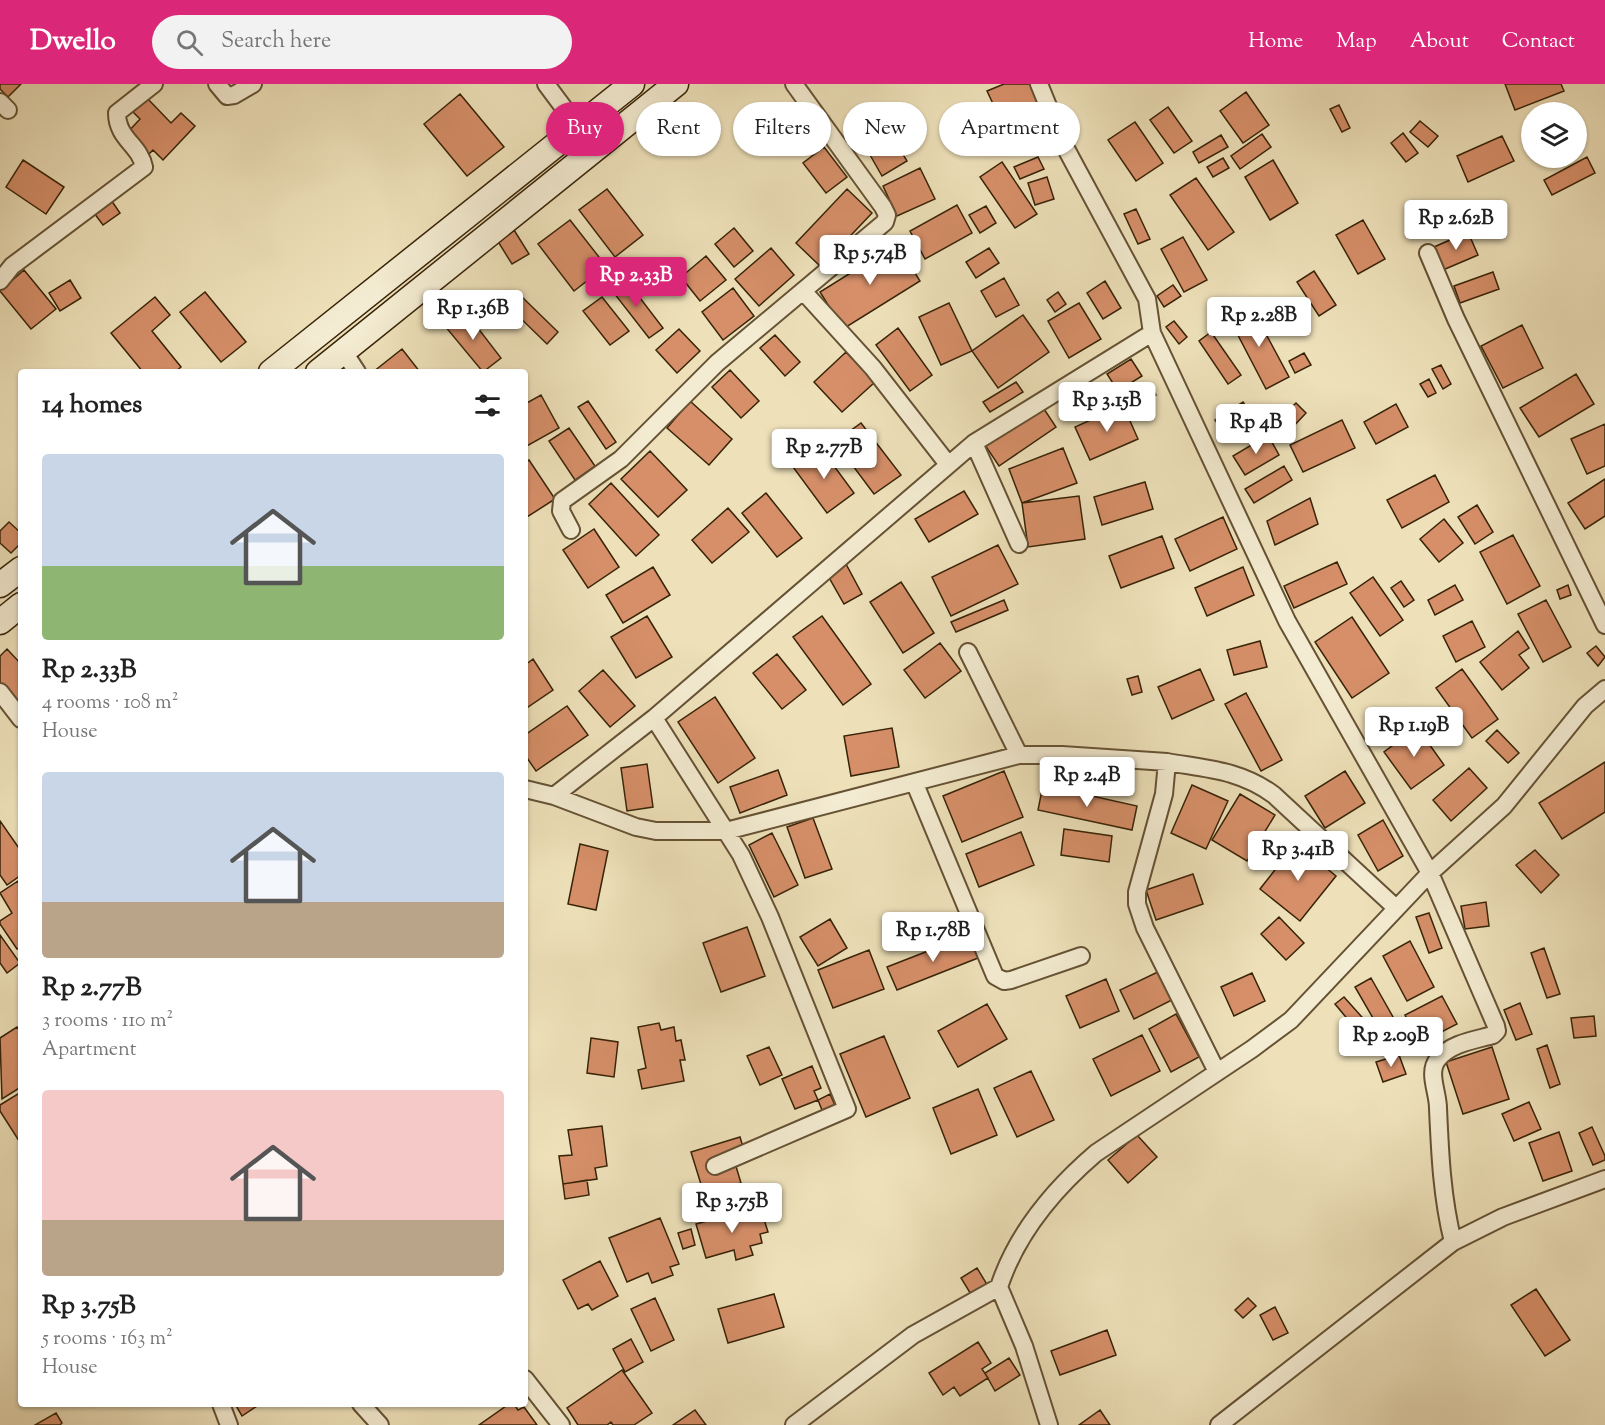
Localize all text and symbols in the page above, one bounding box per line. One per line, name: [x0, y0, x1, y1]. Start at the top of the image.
search box: [152, 15, 572, 69]
text: Dwello: [30, 22, 116, 62]
icon: search: [173, 26, 206, 59]
text: Search here: [221, 26, 331, 58]
text: Home: [1248, 27, 1303, 57]
text: Map: [1336, 27, 1377, 57]
text: About: [1410, 27, 1469, 57]
text: Contact: [1502, 27, 1575, 57]
chip: Buy: [546, 102, 624, 156]
chip: Rent: [636, 102, 721, 156]
chip: Filters: [733, 102, 831, 156]
chip: New: [843, 102, 927, 156]
chip: Apartment: [939, 102, 1080, 156]
map controls: [1521, 102, 1587, 168]
button: layers: [1521, 102, 1587, 168]
pin: Rp 2.62B: [1394, 200, 1518, 251]
text: Rp 2.62B: [1418, 205, 1494, 234]
pin: Rp 5.74B: [808, 235, 932, 286]
text: Rp 5.74B: [834, 240, 906, 269]
pin: Rp 2.33B: [574, 257, 698, 308]
text: Rp 2.33B: [600, 262, 672, 291]
pin: Rp 1.36B: [411, 290, 535, 341]
text: Rp 1.36B: [437, 295, 509, 324]
pin: Rp 2.28B: [1197, 297, 1321, 348]
text: Rp 2.28B: [1221, 302, 1297, 331]
pin: Rp 3.15B: [1045, 382, 1169, 433]
text: 14 homes: [42, 387, 142, 424]
text: Rp 3.15B: [1073, 387, 1141, 416]
icon: filters: [471, 389, 504, 422]
pin: Rp 4B: [1214, 404, 1298, 455]
text: Rp 4B: [1230, 409, 1282, 438]
pin: Rp 2.77B: [762, 429, 886, 480]
text: Rp 2.77B: [786, 434, 862, 463]
icon: home: [219, 493, 327, 601]
text: Rp 2.33B: [42, 652, 136, 689]
text: 4 rooms · 108 m²: [42, 689, 178, 718]
pin: Rp 1.19B: [1352, 707, 1476, 758]
text: Rp 1.19B: [1379, 712, 1449, 741]
text: House: [42, 718, 97, 747]
pin: Rp 2.4B: [1032, 757, 1142, 808]
text: Rp 2.4B: [1054, 762, 1120, 791]
icon: home: [219, 811, 327, 919]
pin: Rp 3.41B: [1236, 831, 1360, 882]
text: Rp 3.41B: [1262, 836, 1334, 865]
pin: Rp 1.78B: [871, 912, 995, 963]
text: Rp 1.78B: [896, 917, 970, 946]
text: Rp 2.77B: [42, 970, 142, 1007]
text: 3 rooms · 110 m²: [42, 1007, 173, 1036]
pin: Rp 2.09B: [1329, 1017, 1453, 1068]
text: Rp 2.09B: [1353, 1022, 1429, 1051]
text: Apartment: [42, 1036, 137, 1065]
icon: home: [219, 1129, 327, 1237]
pin: Rp 3.75B: [670, 1183, 794, 1234]
text: Rp 3.75B: [696, 1188, 768, 1217]
text: Rp 3.75B: [42, 1288, 136, 1325]
text: 5 rooms · 163 m²: [42, 1325, 173, 1354]
text: House: [42, 1354, 97, 1383]

